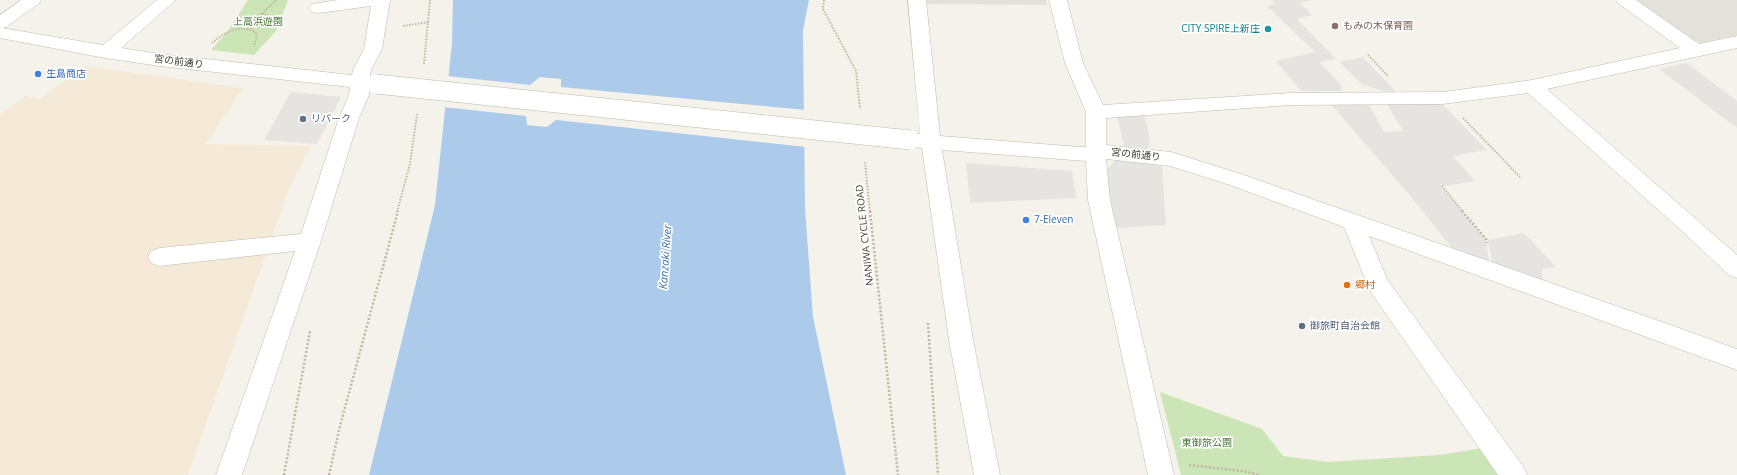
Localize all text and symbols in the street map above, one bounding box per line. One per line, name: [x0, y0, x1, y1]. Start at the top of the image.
park label: 上高浜遊園: [233, 16, 283, 28]
place label: もみの木保育園: [1343, 20, 1413, 32]
marker: もみの木保育園: [1330, 21, 1340, 31]
place label: CITY SPIRE上新庄: [1181, 23, 1260, 35]
marker: CITY SPIRE上新庄: [1263, 24, 1273, 34]
street label: 宮の前通り: [153, 53, 205, 71]
place label: 生島商店: [46, 68, 86, 80]
marker: 生島商店: [33, 69, 43, 79]
place label: リパーク: [311, 113, 351, 125]
marker: リパーク: [298, 114, 308, 124]
street label: 宮の前通り: [1111, 146, 1161, 164]
street label: NANIWA CYCLE ROAD: [854, 184, 876, 286]
place label: 7-Eleven: [1034, 214, 1073, 226]
marker: 7-Eleven: [1021, 215, 1031, 225]
water label: Kanzaki River: [657, 224, 675, 290]
place label: 郷村: [1355, 279, 1375, 291]
marker: 郷村: [1342, 280, 1352, 290]
place label: 御旅町自治会館: [1310, 320, 1380, 332]
marker: 御旅町自治会館: [1297, 321, 1307, 331]
park label: 東御旅公園: [1182, 437, 1232, 449]

